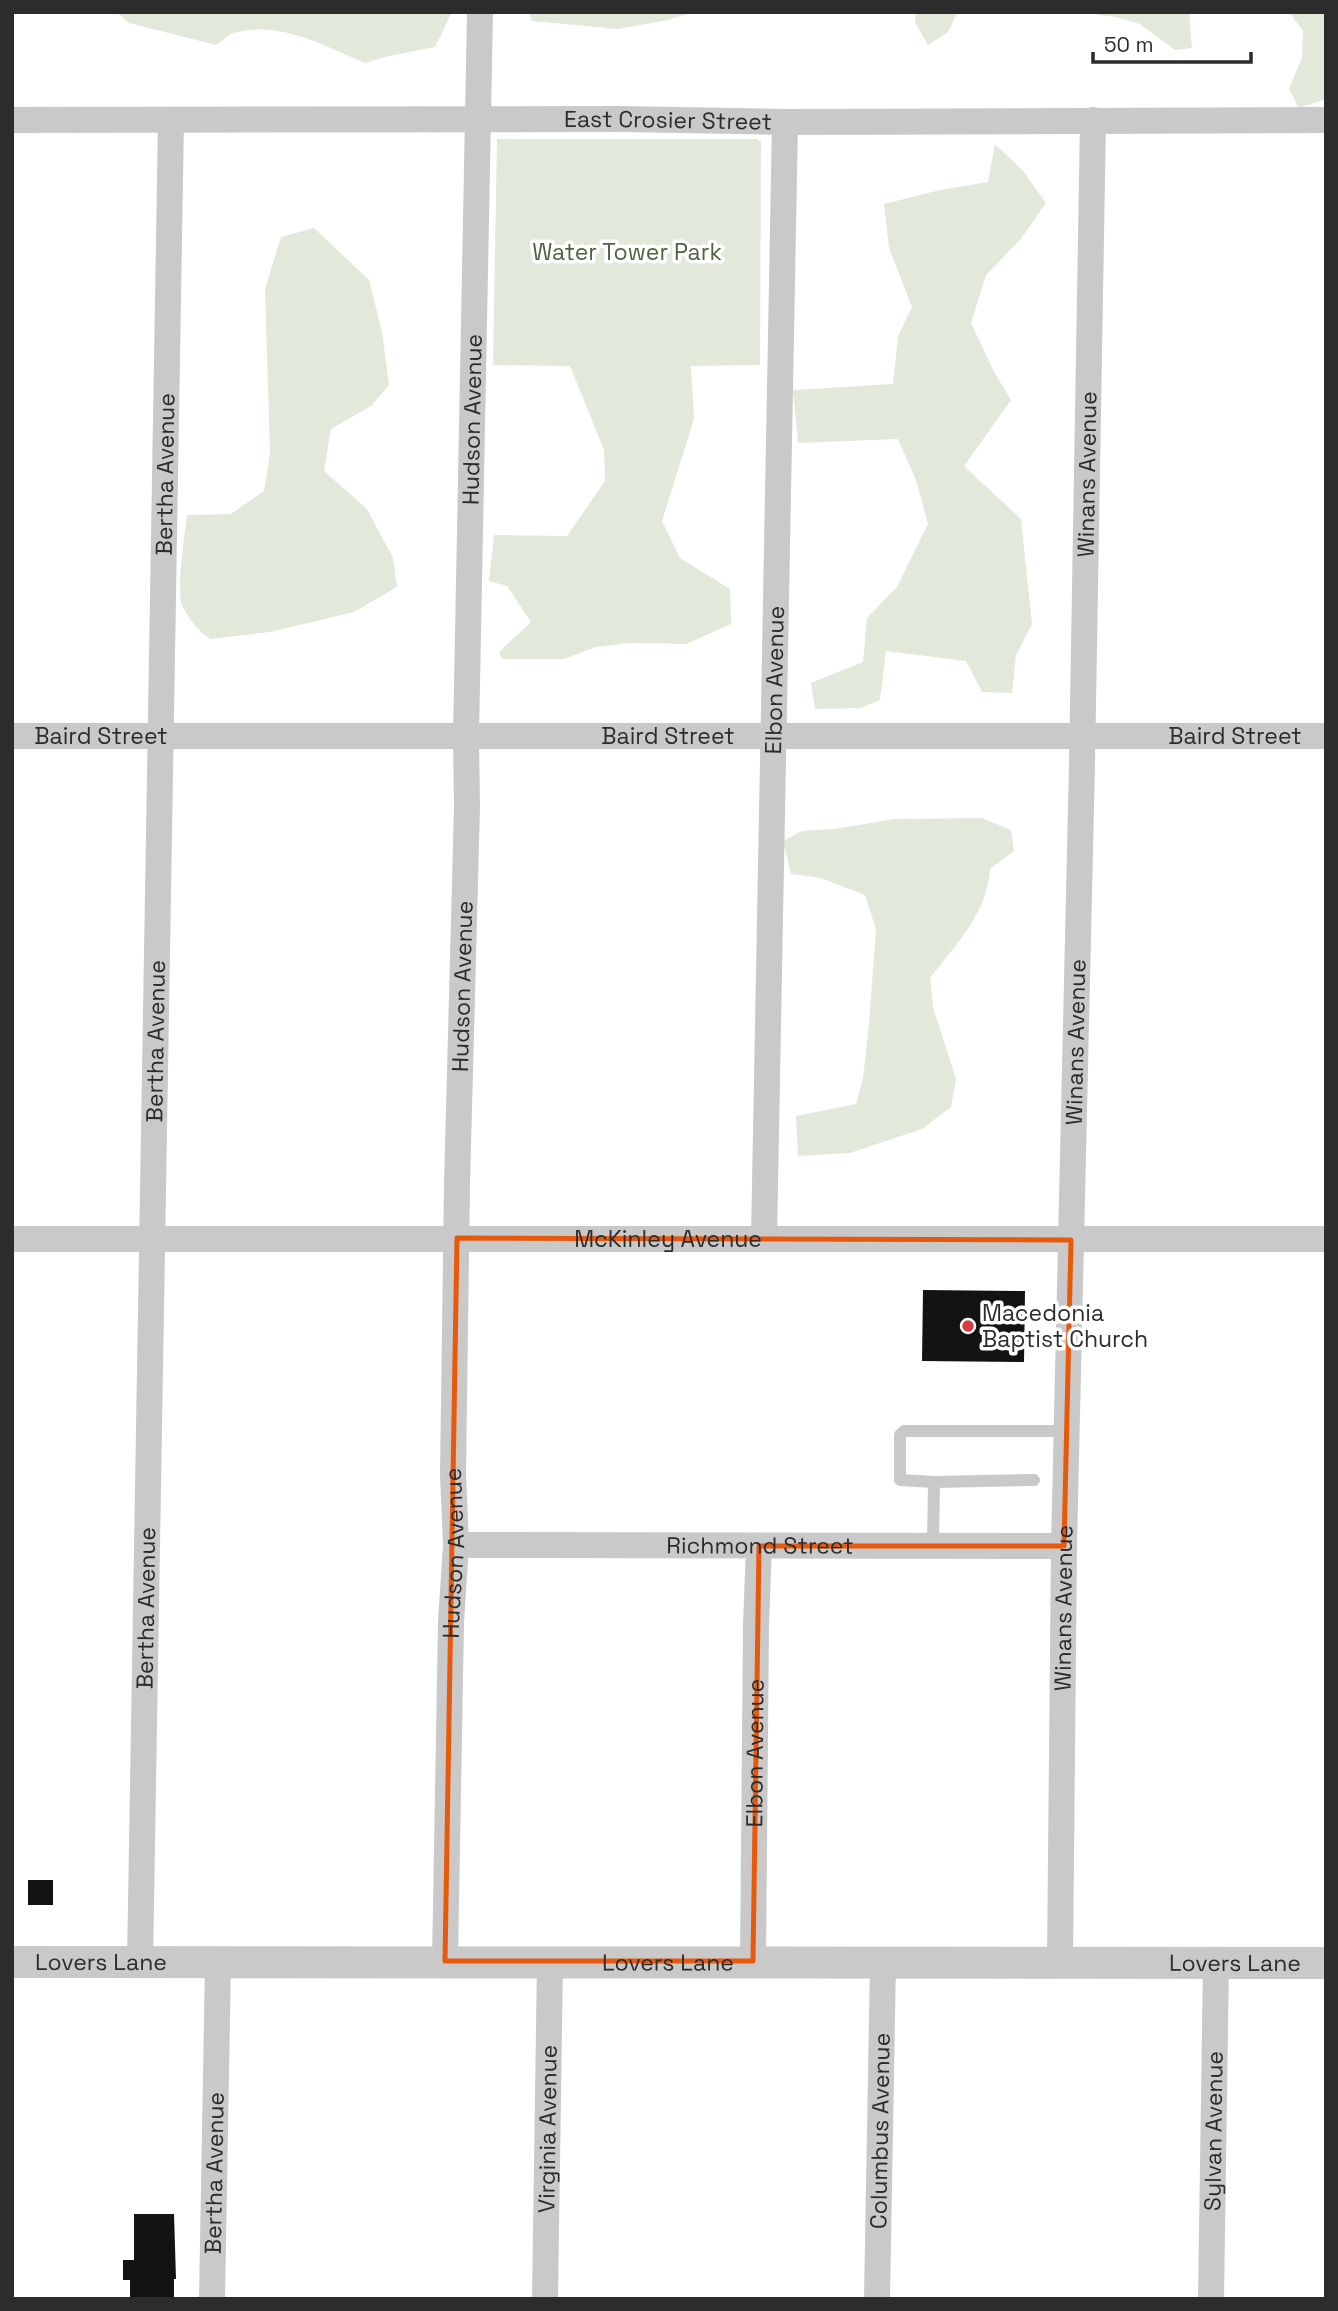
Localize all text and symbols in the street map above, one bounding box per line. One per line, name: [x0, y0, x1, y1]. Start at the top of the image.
scale bar: [1093, 21, 1250, 65]
text: 50 m: [1104, 31, 1154, 58]
street label: East Crosier Street: [564, 104, 772, 137]
park label: Water Tower Park: [532, 237, 722, 267]
street label: Hudson Avenue: [455, 334, 489, 505]
street label: Winans Avenue: [1071, 391, 1103, 558]
street label: Bertha Avenue: [149, 393, 181, 556]
street label: Elbon Avenue: [758, 606, 791, 755]
street label: Baird Street: [34, 721, 168, 751]
street label: Baird Street: [601, 721, 735, 751]
street label: Baird Street: [1168, 721, 1302, 751]
street label: Hudson Avenue: [445, 900, 480, 1072]
street label: Winans Avenue: [1059, 959, 1093, 1126]
street label: Bertha Avenue: [139, 960, 172, 1123]
street label: McKinley Avenue: [574, 1224, 762, 1254]
place label: Macedonia Baptist Church: [982, 1298, 1148, 1354]
marker: Macedonia Baptist Church: [960, 1318, 976, 1334]
street label: Hudson Avenue: [436, 1467, 471, 1639]
street label: Winans Avenue: [1048, 1525, 1079, 1691]
street label: Bertha Avenue: [130, 1527, 162, 1689]
street label: Richmond Street: [666, 1530, 854, 1561]
street label: Elbon Avenue: [739, 1679, 771, 1827]
street label: Lovers Lane: [35, 1947, 167, 1977]
street label: Lovers Lane: [602, 1947, 734, 1978]
street label: Lovers Lane: [1169, 1948, 1301, 1978]
street label: Columbus Avenue: [863, 2033, 897, 2229]
street label: Virginia Avenue: [531, 2045, 564, 2213]
street label: Sylvan Avenue: [1197, 2051, 1230, 2211]
street label: Bertha Avenue: [198, 2092, 231, 2254]

